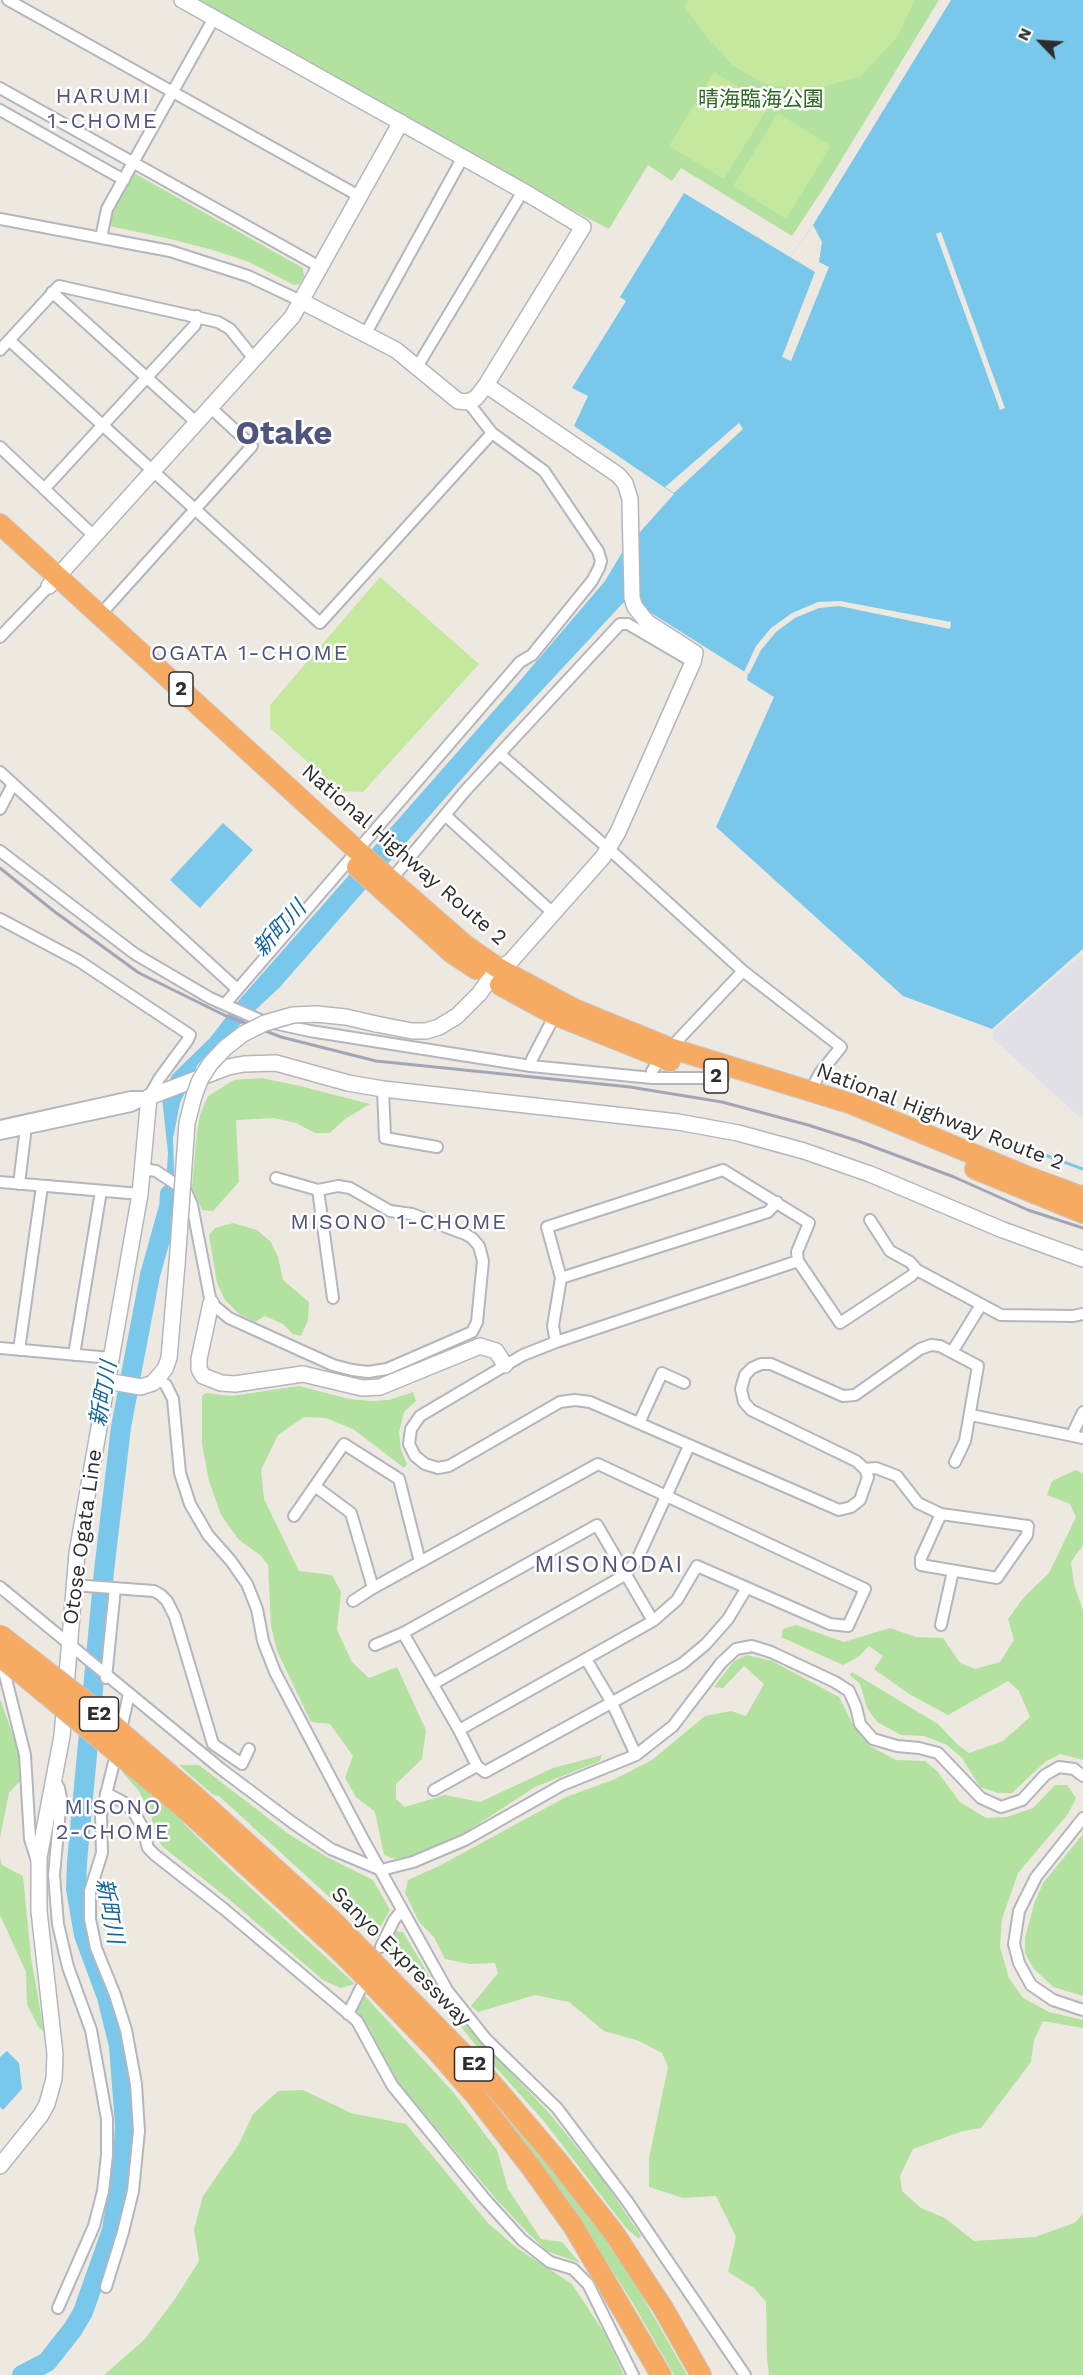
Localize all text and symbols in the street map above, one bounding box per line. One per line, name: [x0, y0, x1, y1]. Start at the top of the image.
north arrow: [1011, 12, 1071, 72]
text: N: [1013, 25, 1035, 44]
district label: HARUMI 1-CHOME: [48, 84, 158, 136]
park label: 晴海臨海公園: [698, 87, 824, 113]
district label: Otake: [236, 414, 332, 454]
district label: OGATA 1-CHOME: [151, 641, 349, 667]
road number: 2: [169, 672, 193, 706]
street label: National Highway Route 2: [296, 759, 512, 951]
water label: 新町川: [248, 896, 312, 962]
street label: National Highway Route 2: [813, 1058, 1067, 1176]
road number: 2: [704, 1059, 728, 1093]
district label: MISONO 1-CHOME: [290, 1210, 508, 1236]
water label: 新町川: [85, 1359, 123, 1429]
street label: Otose Ogata Line: [58, 1448, 108, 1626]
district label: MISONODAI: [534, 1551, 684, 1579]
road number: E2: [80, 1697, 118, 1731]
district label: MISONO 2-CHOME: [56, 1795, 170, 1846]
water label: 新町川: [90, 1876, 128, 1946]
street label: Sanyo Expressway: [326, 1882, 476, 2032]
road number: E2: [454, 2047, 494, 2081]

